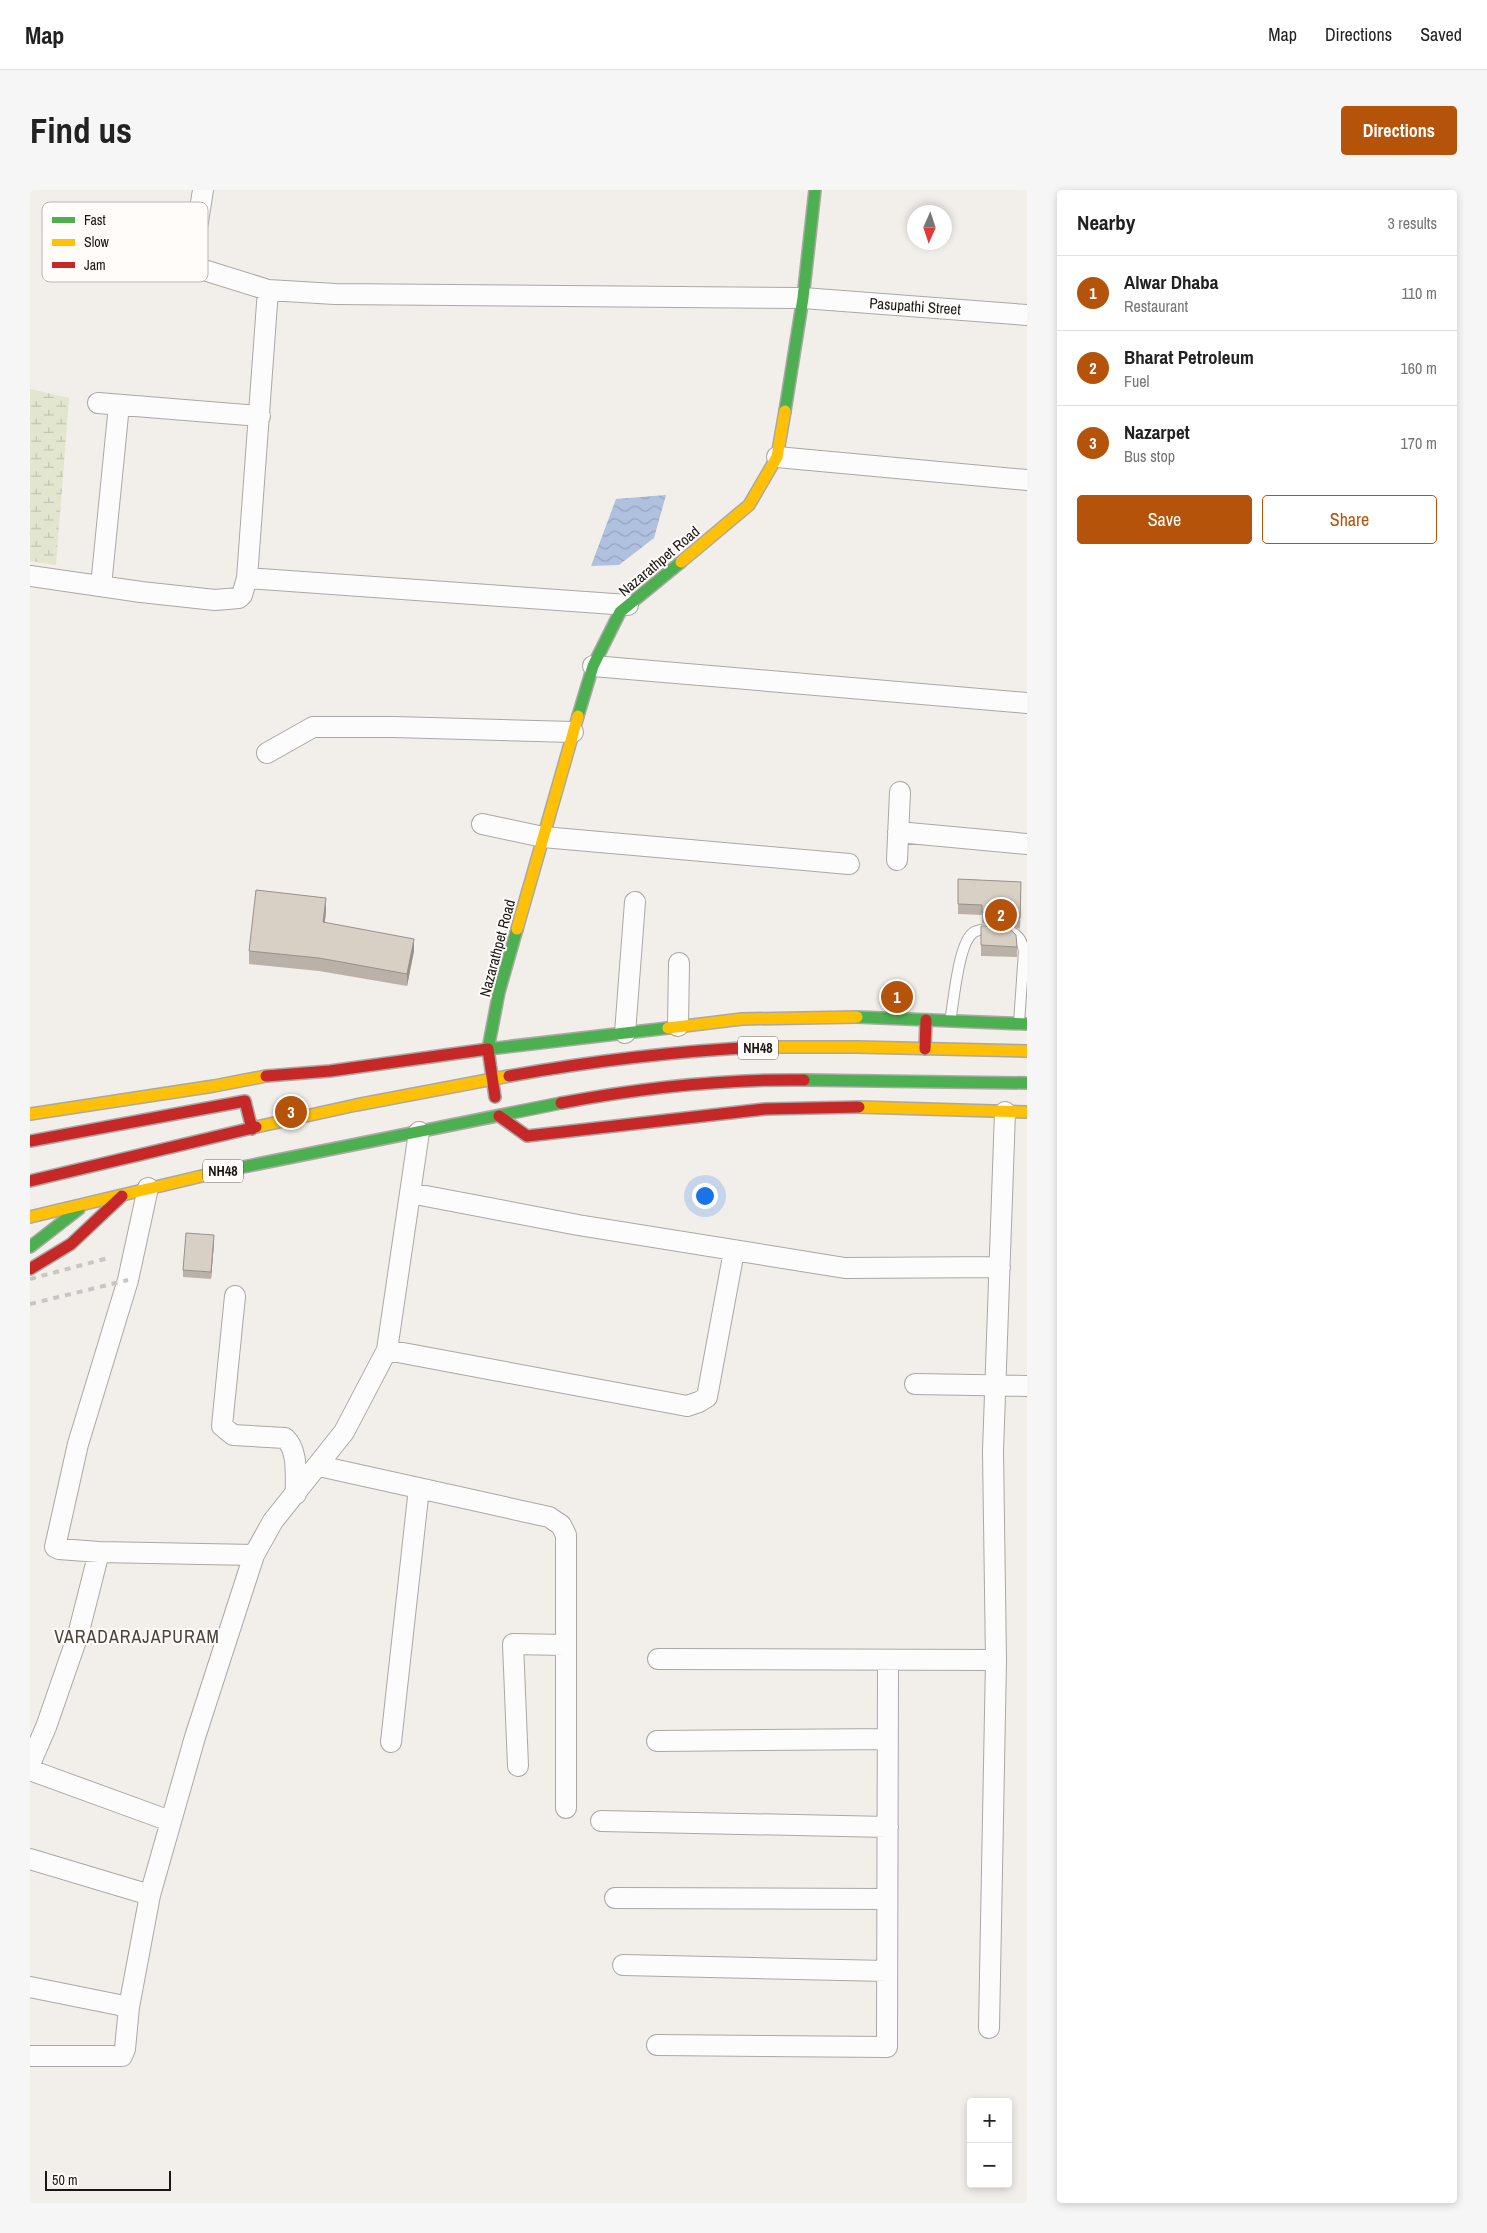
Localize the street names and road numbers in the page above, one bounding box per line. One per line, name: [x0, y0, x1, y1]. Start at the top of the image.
street label: Pasupathi Street: [869, 292, 962, 320]
street label: Nazarathpet Road: [614, 521, 704, 601]
street label: Nazarathpet Road: [474, 897, 520, 999]
road number: NH48: [738, 1036, 778, 1060]
road number: NH48: [203, 1159, 243, 1182]

